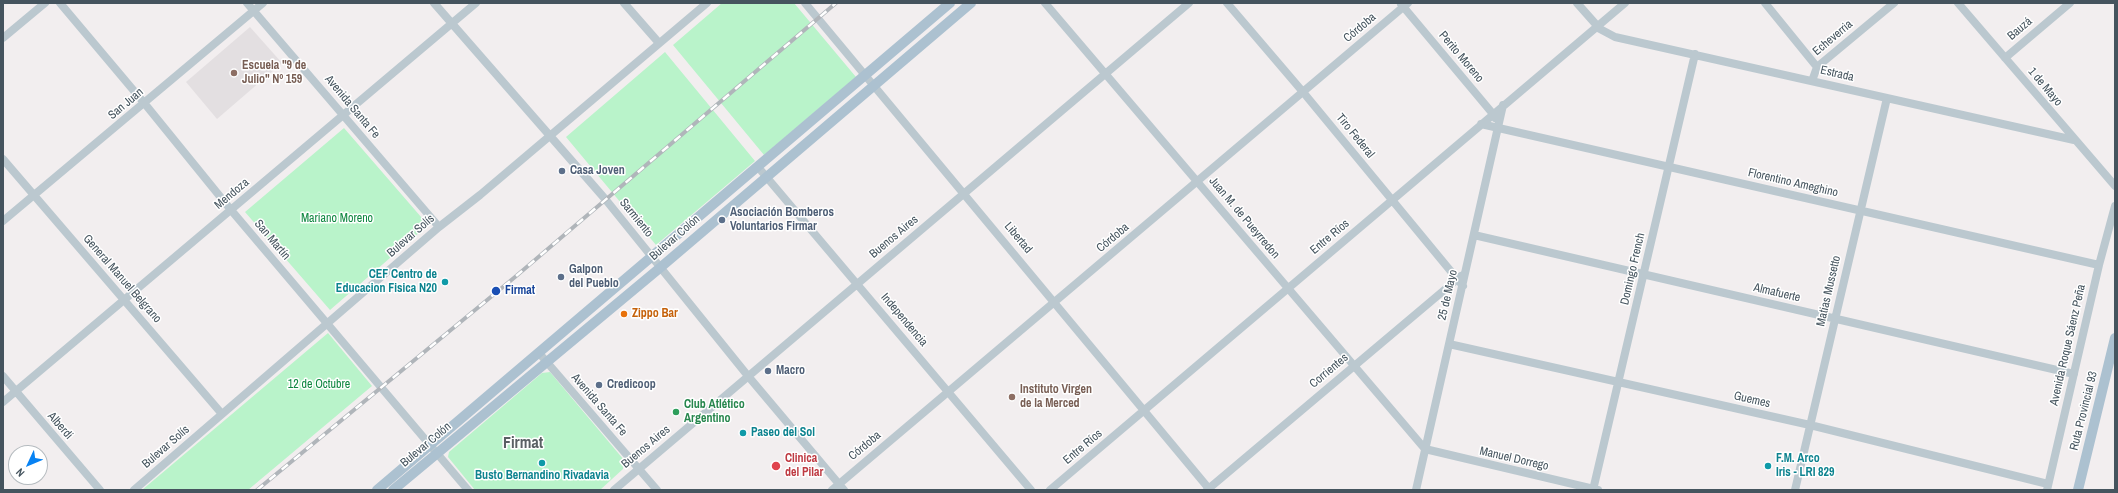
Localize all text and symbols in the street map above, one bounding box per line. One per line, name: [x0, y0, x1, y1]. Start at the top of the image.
street label: Córdoba: [1341, 10, 1379, 46]
street label: Bauzá: [2005, 15, 2035, 43]
street label: Echeverria: [1810, 17, 1856, 59]
street label: Perito Moreno: [1435, 28, 1487, 86]
place label: Escuela "9 de Julio" Nº 159: [242, 59, 306, 87]
street label: Estrada: [1819, 63, 1855, 85]
street label: 1 de Mayo: [2025, 65, 2065, 109]
marker: Escuela "9 de Julio" Nº 159: [229, 68, 239, 78]
street label: Avenida Santa Fe: [321, 72, 383, 142]
street label: San Juan: [105, 85, 147, 123]
street label: Tiro Federal: [1333, 111, 1377, 161]
place label: Casa Joven: [570, 164, 625, 178]
marker: Casa Joven: [557, 166, 567, 176]
street label: Florentino Ameghino: [1747, 166, 1839, 200]
street label: Juan M. de Pueyrredon: [1206, 174, 1282, 262]
street label: Mendoza: [212, 175, 252, 213]
street label: Sarmiento: [616, 196, 656, 240]
place label: Asociación Bomberos Voluntarios Firmar: [730, 206, 834, 234]
park label: Mariano Moreno: [301, 212, 373, 226]
street label: Bulevar Solís: [384, 212, 438, 260]
street label: Bulevar Colón: [647, 212, 703, 264]
street label: Buenos Aires: [867, 212, 921, 262]
marker: Asociación Bomberos Voluntarios Firmar: [717, 215, 727, 225]
street label: San Martín: [251, 217, 293, 263]
street label: Entre Ríos: [1308, 217, 1352, 257]
street label: Libertad: [1001, 220, 1035, 256]
street label: Córdoba: [1094, 220, 1132, 256]
street label: General Manuel Belgrano: [80, 232, 164, 326]
street label: Domingo French: [1618, 232, 1648, 306]
street label: Matias Mussetto: [1814, 254, 1844, 328]
place label: Galpon del Pueblo: [569, 263, 619, 291]
place label: CEF Centro de Educacion Fisica N20: [336, 268, 437, 296]
street label: 25 de Mayo: [1435, 268, 1461, 322]
marker: Galpon del Pueblo: [556, 272, 566, 282]
marker: CEF Centro de Educacion Fisica N20: [440, 277, 450, 287]
street label: Almafuerte: [1752, 281, 1802, 305]
street label: Avenida Roque Sáenz Peña: [2047, 283, 2089, 407]
place label: Firmat: [505, 284, 535, 298]
marker: Firmat: [490, 285, 502, 297]
street label: Independencia: [878, 290, 930, 350]
place label: Zippo Bar: [632, 307, 678, 321]
marker: Zippo Bar: [619, 309, 629, 319]
street label: Corrientes: [1307, 351, 1351, 391]
place label: Macro: [776, 364, 805, 378]
marker: Macro: [763, 366, 773, 376]
street label: Ruta Provincial 93: [2067, 370, 2101, 452]
street label: Avenida Santa Fe: [568, 371, 630, 439]
park label: 12 de Octubre: [288, 378, 350, 392]
place label: Credicoop: [607, 378, 656, 392]
marker: Credicoop: [594, 380, 604, 390]
place label: Instituto Virgen de la Merced: [1020, 383, 1092, 411]
street label: Guemes: [1732, 389, 1772, 411]
marker: Instituto Virgen de la Merced: [1007, 392, 1017, 402]
place label: Club Atlético Argentino: [684, 398, 745, 426]
marker: Club Atlético Argentino: [671, 407, 681, 417]
street label: Alberdi: [44, 410, 76, 442]
street label: Bulevar Colón: [398, 420, 454, 470]
street label: Buenos Aires: [619, 422, 673, 472]
street label: Bulevar Solís: [139, 423, 193, 471]
place label: Paseo del Sol: [751, 426, 815, 440]
street label: Entre Ríos: [1061, 427, 1105, 467]
marker: Paseo del Sol: [738, 428, 748, 438]
street label: Córdoba: [846, 428, 884, 464]
district label: Firmat: [503, 434, 543, 454]
street label: Manuel Dorrego: [1478, 444, 1550, 474]
north arrow: [8, 445, 48, 485]
place label: Clinica del Pilar: [785, 452, 823, 480]
place label: F.M. Arco Iris - LRI 829: [1776, 452, 1835, 480]
marker: Busto Bernandino Rivadavia: [537, 458, 547, 468]
marker: Clinica del Pilar: [770, 460, 782, 472]
marker: F.M. Arco Iris - LRI 829: [1763, 461, 1773, 471]
text: N: [13, 465, 27, 480]
place label: Busto Bernandino Rivadavia: [475, 469, 609, 483]

